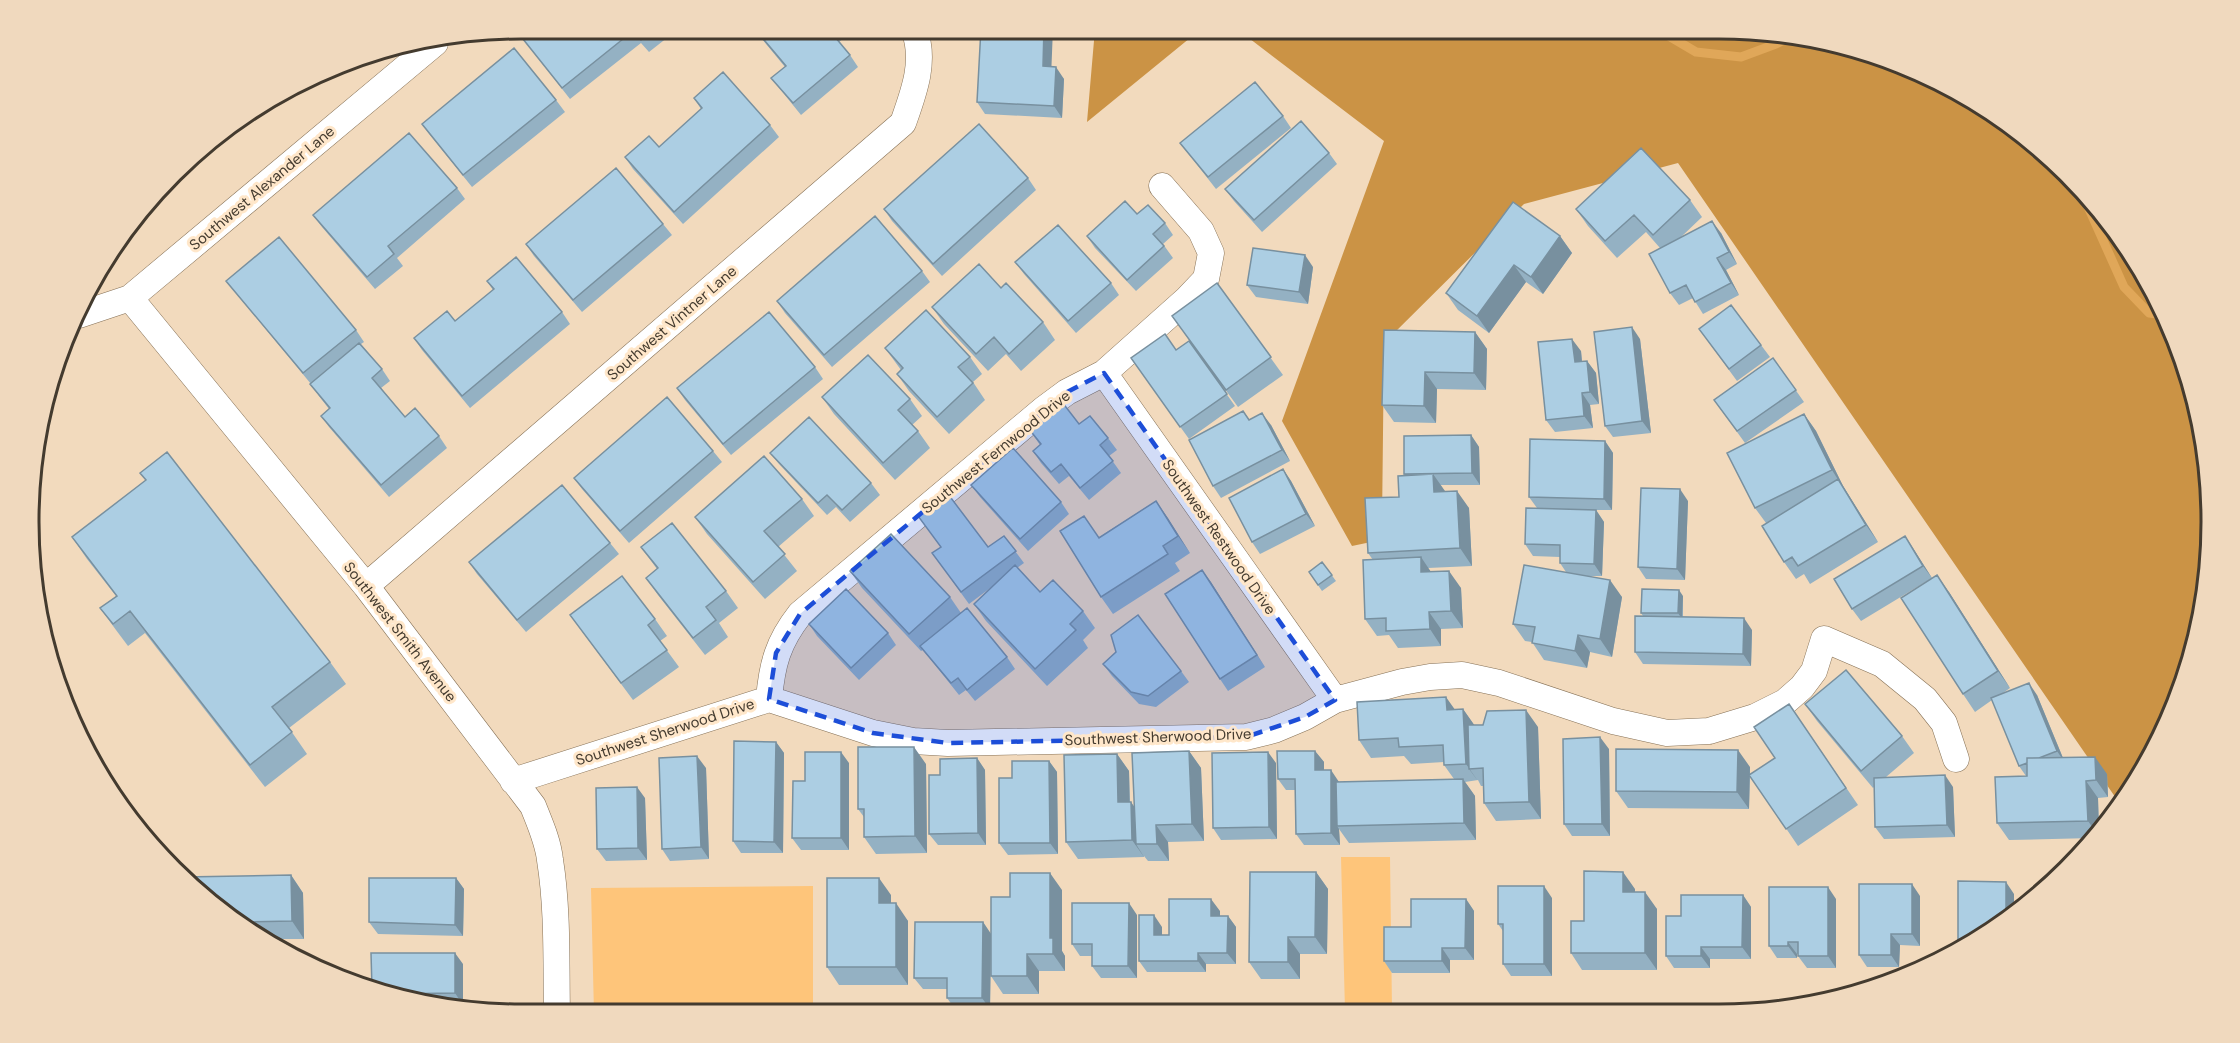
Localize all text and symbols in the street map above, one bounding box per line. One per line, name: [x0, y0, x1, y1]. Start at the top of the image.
street label: Southwest Alexander Lane: [185, 121, 339, 255]
street label: Southwest Vintner Lane: [603, 261, 741, 385]
street label: Southwest Fernwood Drive: [918, 386, 1074, 518]
street label: Southwest Restwood Drive: [1158, 455, 1280, 619]
street label: Southwest Smith Avenue: [339, 558, 461, 706]
street label: Southwest Sherwood Drive: [573, 694, 757, 770]
street label: Southwest Sherwood Drive: [1064, 724, 1252, 750]

